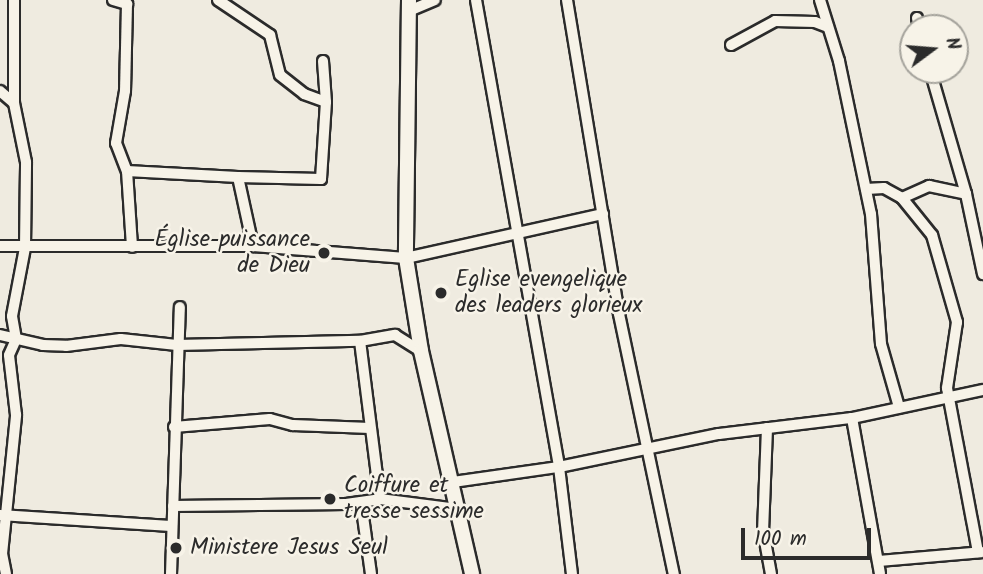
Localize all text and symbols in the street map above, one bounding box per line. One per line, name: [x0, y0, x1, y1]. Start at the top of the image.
north arrow: [899, 14, 969, 84]
text: N: [936, 34, 968, 54]
place label: Église puissance de Dieu: [154, 226, 310, 280]
marker: Église puissance de Dieu: [316, 245, 332, 261]
place label: Eglise evengelique des leaders glorieux: [455, 266, 642, 320]
marker: Eglise evengelique des leaders glorieux: [433, 285, 449, 301]
place label: Coiffure et tresse sessime: [344, 472, 484, 526]
marker: Coiffure et tresse sessime: [322, 491, 338, 507]
scale bar: [745, 514, 874, 558]
text: 100 m: [754, 523, 807, 556]
place label: Ministere Jesus Seul: [190, 534, 388, 562]
marker: Ministere Jesus Seul: [168, 540, 184, 556]

